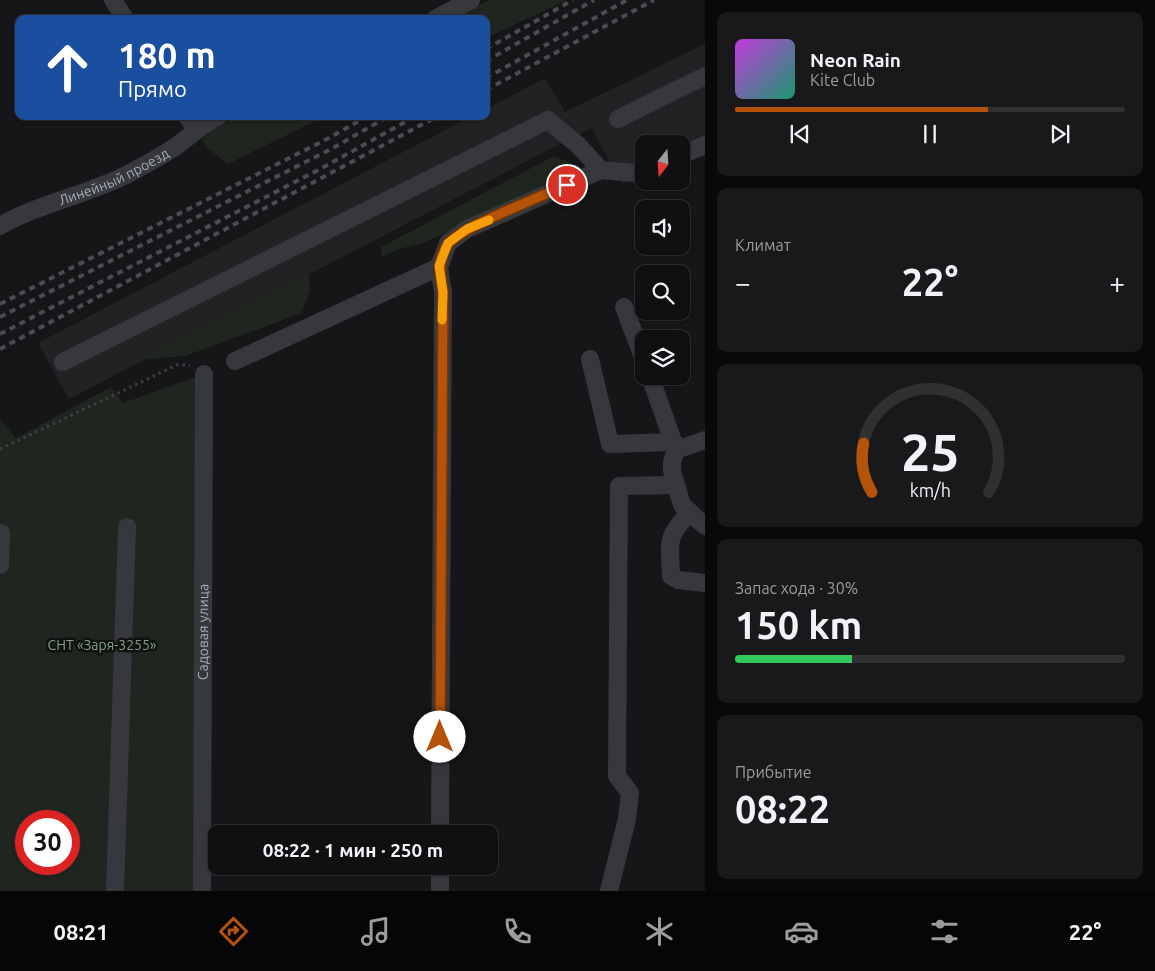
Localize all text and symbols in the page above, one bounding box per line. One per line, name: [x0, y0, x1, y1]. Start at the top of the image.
icon: ahead: [35, 35, 100, 100]
text: 180 m: [118, 35, 216, 75]
text: Neon Rain: [810, 49, 901, 71]
text: Kite Club: [810, 71, 875, 89]
text: Прямо: [118, 76, 187, 101]
icon: previous: [786, 120, 814, 148]
icon: pause: [916, 120, 944, 148]
icon: next: [1046, 120, 1074, 148]
north arrow: [635, 135, 690, 190]
map controls: [635, 135, 690, 385]
street label: Линейный проезд: [56, 145, 172, 208]
pin: [546, 164, 588, 206]
icon: arrive: [553, 171, 581, 199]
button: sound: [635, 200, 690, 255]
text: Климат: [735, 236, 791, 254]
text: 22°: [902, 261, 958, 303]
button: search: [635, 265, 690, 320]
text: −: [735, 267, 751, 298]
text: +: [1109, 267, 1125, 298]
button: layers: [635, 330, 690, 385]
text: 25: [901, 423, 959, 481]
text: km/h: [909, 480, 951, 500]
text: Запас хода · 30%: [735, 579, 858, 597]
street label: Садовая улица: [195, 584, 211, 680]
text: 150 km: [735, 604, 862, 646]
park label: СНТ «Заря-3255»: [48, 637, 157, 653]
position arrow: [413, 710, 465, 762]
text: Прибытие: [735, 763, 812, 781]
text: 08:22: [735, 788, 830, 830]
speed limit sign: 30: [15, 810, 80, 875]
text: 08:22 · 1 мин · 250 m: [263, 839, 443, 861]
icon: directions: [216, 914, 251, 949]
icon: music: [358, 914, 393, 949]
icon: phone: [500, 914, 535, 949]
icon: climate: [642, 914, 677, 949]
icon: car: [784, 914, 819, 949]
icon: filters: [927, 914, 962, 949]
text: 08:21: [54, 919, 109, 944]
text: 22°: [1069, 919, 1101, 944]

